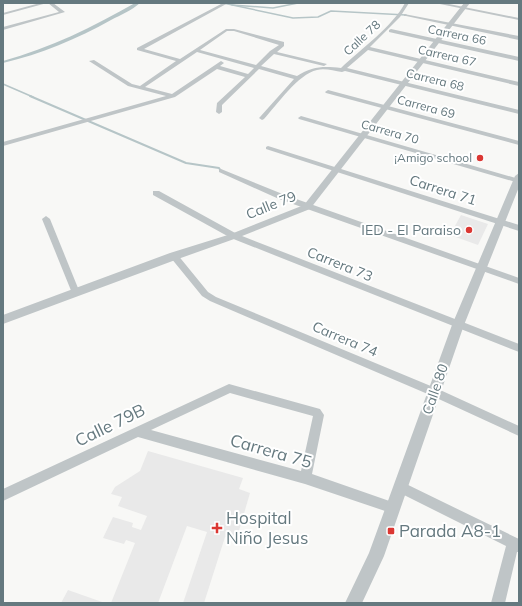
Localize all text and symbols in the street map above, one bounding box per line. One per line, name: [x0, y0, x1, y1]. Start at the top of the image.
street label: Calle 78: [340, 17, 383, 58]
street label: Carrera 66: [426, 21, 488, 48]
street label: Carrera 67: [416, 42, 478, 70]
street label: Carrera 68: [404, 65, 466, 94]
street label: Carrera 69: [395, 92, 457, 121]
street label: Carrera 70: [360, 116, 421, 147]
place label: ¡Amigo school: [394, 150, 472, 165]
marker: ¡Amigo school: [475, 153, 485, 163]
street label: Carrera 71: [407, 171, 479, 209]
street label: Calle 79: [243, 187, 299, 223]
place label: IED - El Paraiso: [361, 221, 461, 239]
marker: IED - El Paraiso: [464, 225, 474, 235]
street label: Carrera 73: [304, 243, 376, 285]
street label: Carrera 74: [310, 317, 381, 361]
street label: Calle 80: [418, 361, 452, 417]
street label: Calle 79B: [71, 399, 148, 450]
street label: Carrera 75: [228, 429, 314, 472]
place label: Hospital Niño Jesus: [226, 507, 308, 549]
place label: Parada A8-1: [399, 520, 501, 541]
marker: Hospital Niño Jesus: [211, 522, 223, 534]
marker: Parada A8-1: [386, 526, 396, 536]

